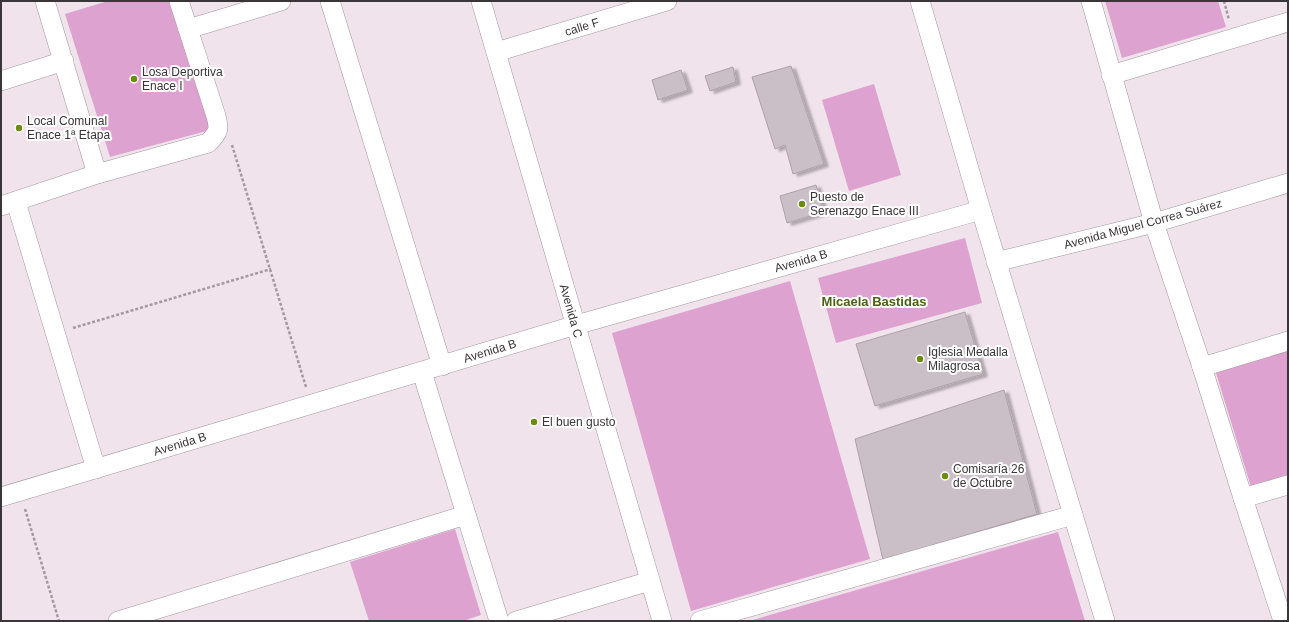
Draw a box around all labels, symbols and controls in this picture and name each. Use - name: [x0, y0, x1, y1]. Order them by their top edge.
- street label: calle F: [563, 15, 601, 39]
- place label: Losa Deportiva Enace I: [142, 65, 223, 93]
- marker: Losa Deportiva Enace I: [129, 74, 139, 84]
- place label: Local Comunal Enace 1ª Etapa: [27, 114, 110, 142]
- marker: Local Comunal Enace 1ª Etapa: [14, 123, 24, 133]
- place label: Puesto de Serenazgo Enace III: [810, 190, 919, 218]
- street label: Avenida Miguel Correa Suárez: [1062, 196, 1224, 252]
- marker: Puesto de Serenazgo Enace III: [797, 199, 807, 209]
- street label: Avenida B: [773, 247, 829, 275]
- street label: Avenida C: [557, 283, 585, 340]
- district label: Micaela Bastidas: [822, 294, 926, 309]
- street label: Avenida B: [462, 336, 518, 366]
- place label: Iglesia Medalla Milagrosa: [928, 345, 1008, 373]
- marker: Iglesia Medalla Milagrosa: [915, 354, 925, 364]
- place label: El buen gusto: [542, 415, 616, 429]
- marker: El buen gusto: [529, 417, 539, 427]
- street label: Avenida B: [152, 429, 208, 459]
- place label: Comisaría 26 de Octubre: [953, 462, 1025, 490]
- marker: Comisaría 26 de Octubre: [940, 471, 950, 481]

